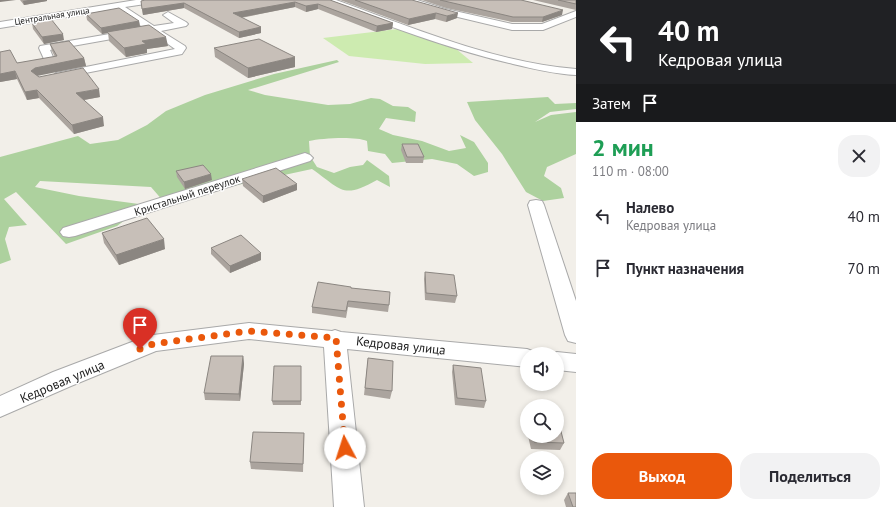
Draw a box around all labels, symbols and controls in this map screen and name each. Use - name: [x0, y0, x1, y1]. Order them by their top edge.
- street label: Центральная улица: [14, 4, 90, 27]
- text: 40 m: [658, 12, 719, 49]
- icon: left: [592, 16, 644, 68]
- text: Кедровая улица: [658, 48, 783, 71]
- icon: arrive: [639, 92, 661, 114]
- text: Затем: [592, 94, 631, 113]
- text: 2 мин: [592, 132, 654, 163]
- button: close: [838, 135, 880, 177]
- text: 110 m · 08:00: [592, 163, 669, 180]
- street label: Кристальный переулок: [132, 171, 242, 219]
- text: Налево: [626, 198, 674, 217]
- icon: left: [592, 205, 614, 227]
- text: 40 m: [847, 207, 880, 226]
- text: Кедровая улица: [626, 217, 716, 234]
- icon: arrive: [592, 257, 614, 279]
- text: Пункт назначения: [626, 259, 744, 278]
- text: 70 m: [847, 259, 880, 278]
- pin: [123, 308, 157, 349]
- icon: arrive: [129, 314, 151, 336]
- street label: Кедровая улица: [355, 332, 447, 359]
- map controls: [520, 347, 564, 495]
- button: sound: [520, 347, 564, 391]
- street label: Кедровая улица: [17, 356, 107, 407]
- button: search: [520, 399, 564, 443]
- position arrow: [324, 427, 366, 469]
- button: layers: [520, 451, 564, 495]
- button: Выход: [592, 453, 732, 499]
- button: Поделиться: [740, 453, 880, 499]

